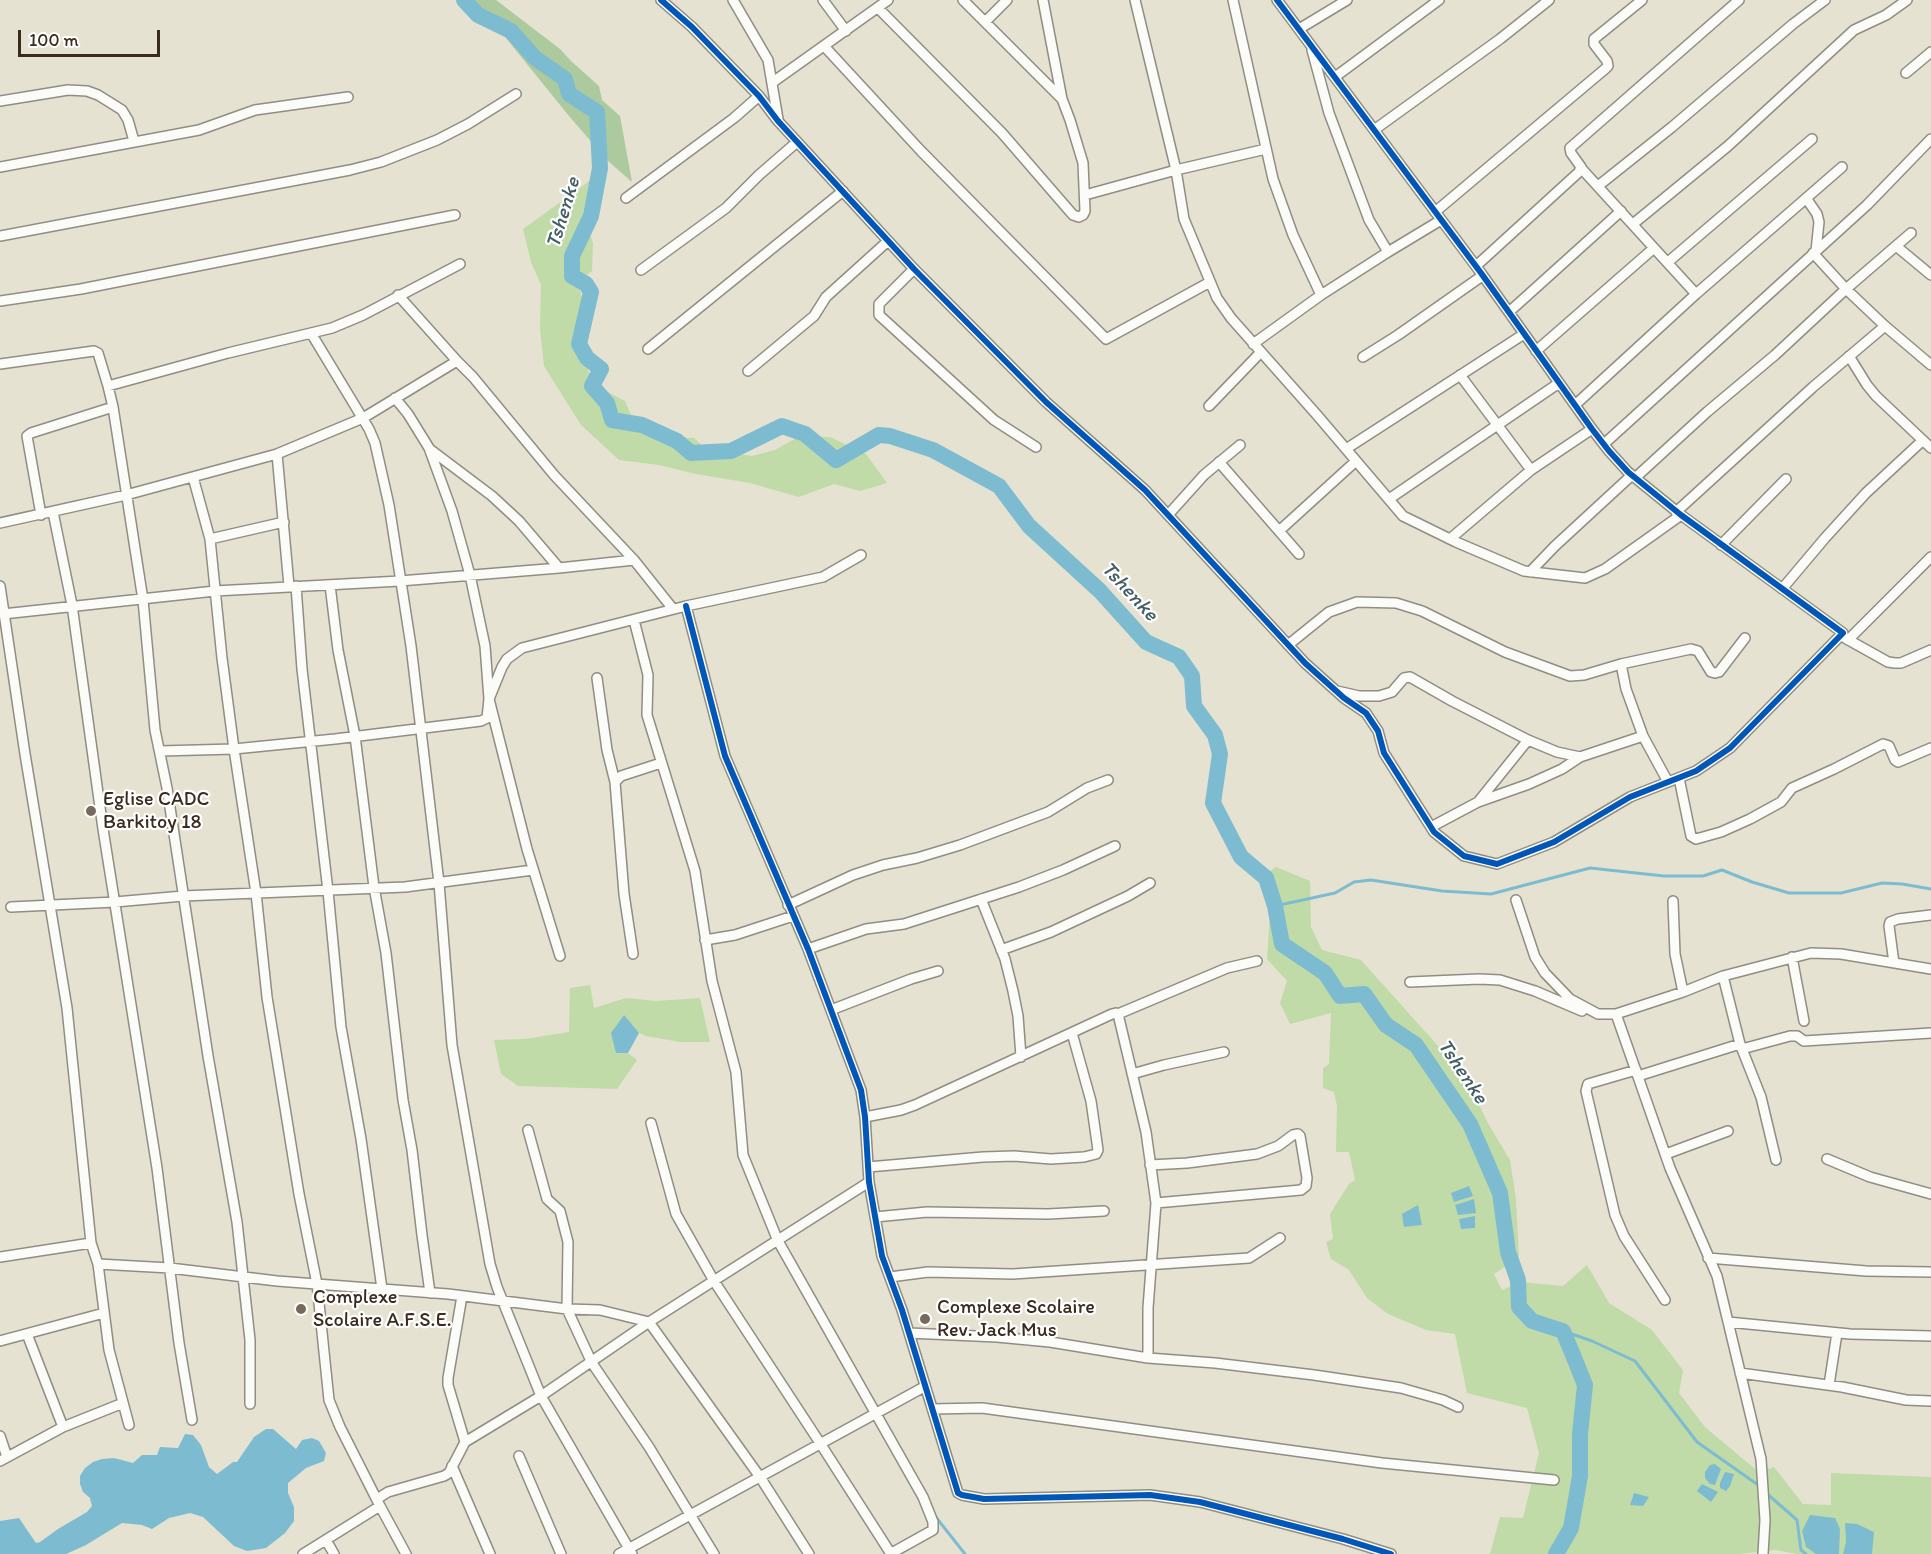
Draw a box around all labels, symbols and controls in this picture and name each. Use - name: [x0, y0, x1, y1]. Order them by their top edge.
- scale bar: [21, 18, 164, 56]
- text: 100 m: [29, 29, 79, 51]
- water label: Tshenke: [541, 175, 587, 251]
- water label: Tshenke: [1095, 557, 1163, 627]
- place label: Eglise CADC Barkitoy 18: [103, 788, 209, 835]
- marker: Eglise CADC Barkitoy 18: [84, 804, 98, 818]
- water label: Tshenke: [1431, 1035, 1493, 1109]
- place label: Complexe Scolaire A.F.S.E.: [313, 1286, 452, 1333]
- place label: Complexe Scolaire Rev. Jack Mus: [937, 1296, 1095, 1343]
- marker: Complexe Scolaire A.F.S.E.: [294, 1302, 308, 1316]
- marker: Complexe Scolaire Rev. Jack Mus: [918, 1312, 932, 1326]

